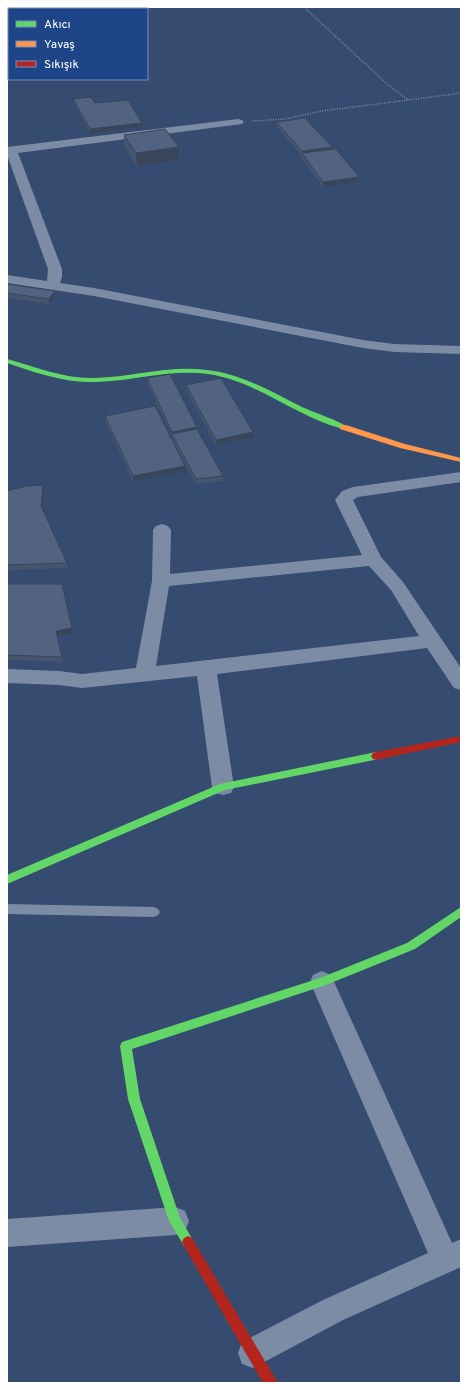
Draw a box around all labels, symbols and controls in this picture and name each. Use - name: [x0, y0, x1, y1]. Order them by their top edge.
- legend: [8, 8, 148, 80]
- text: Akıcı: [44, 17, 71, 33]
- text: Yavaş: [44, 37, 75, 53]
- text: Sıkışık: [44, 57, 79, 73]

